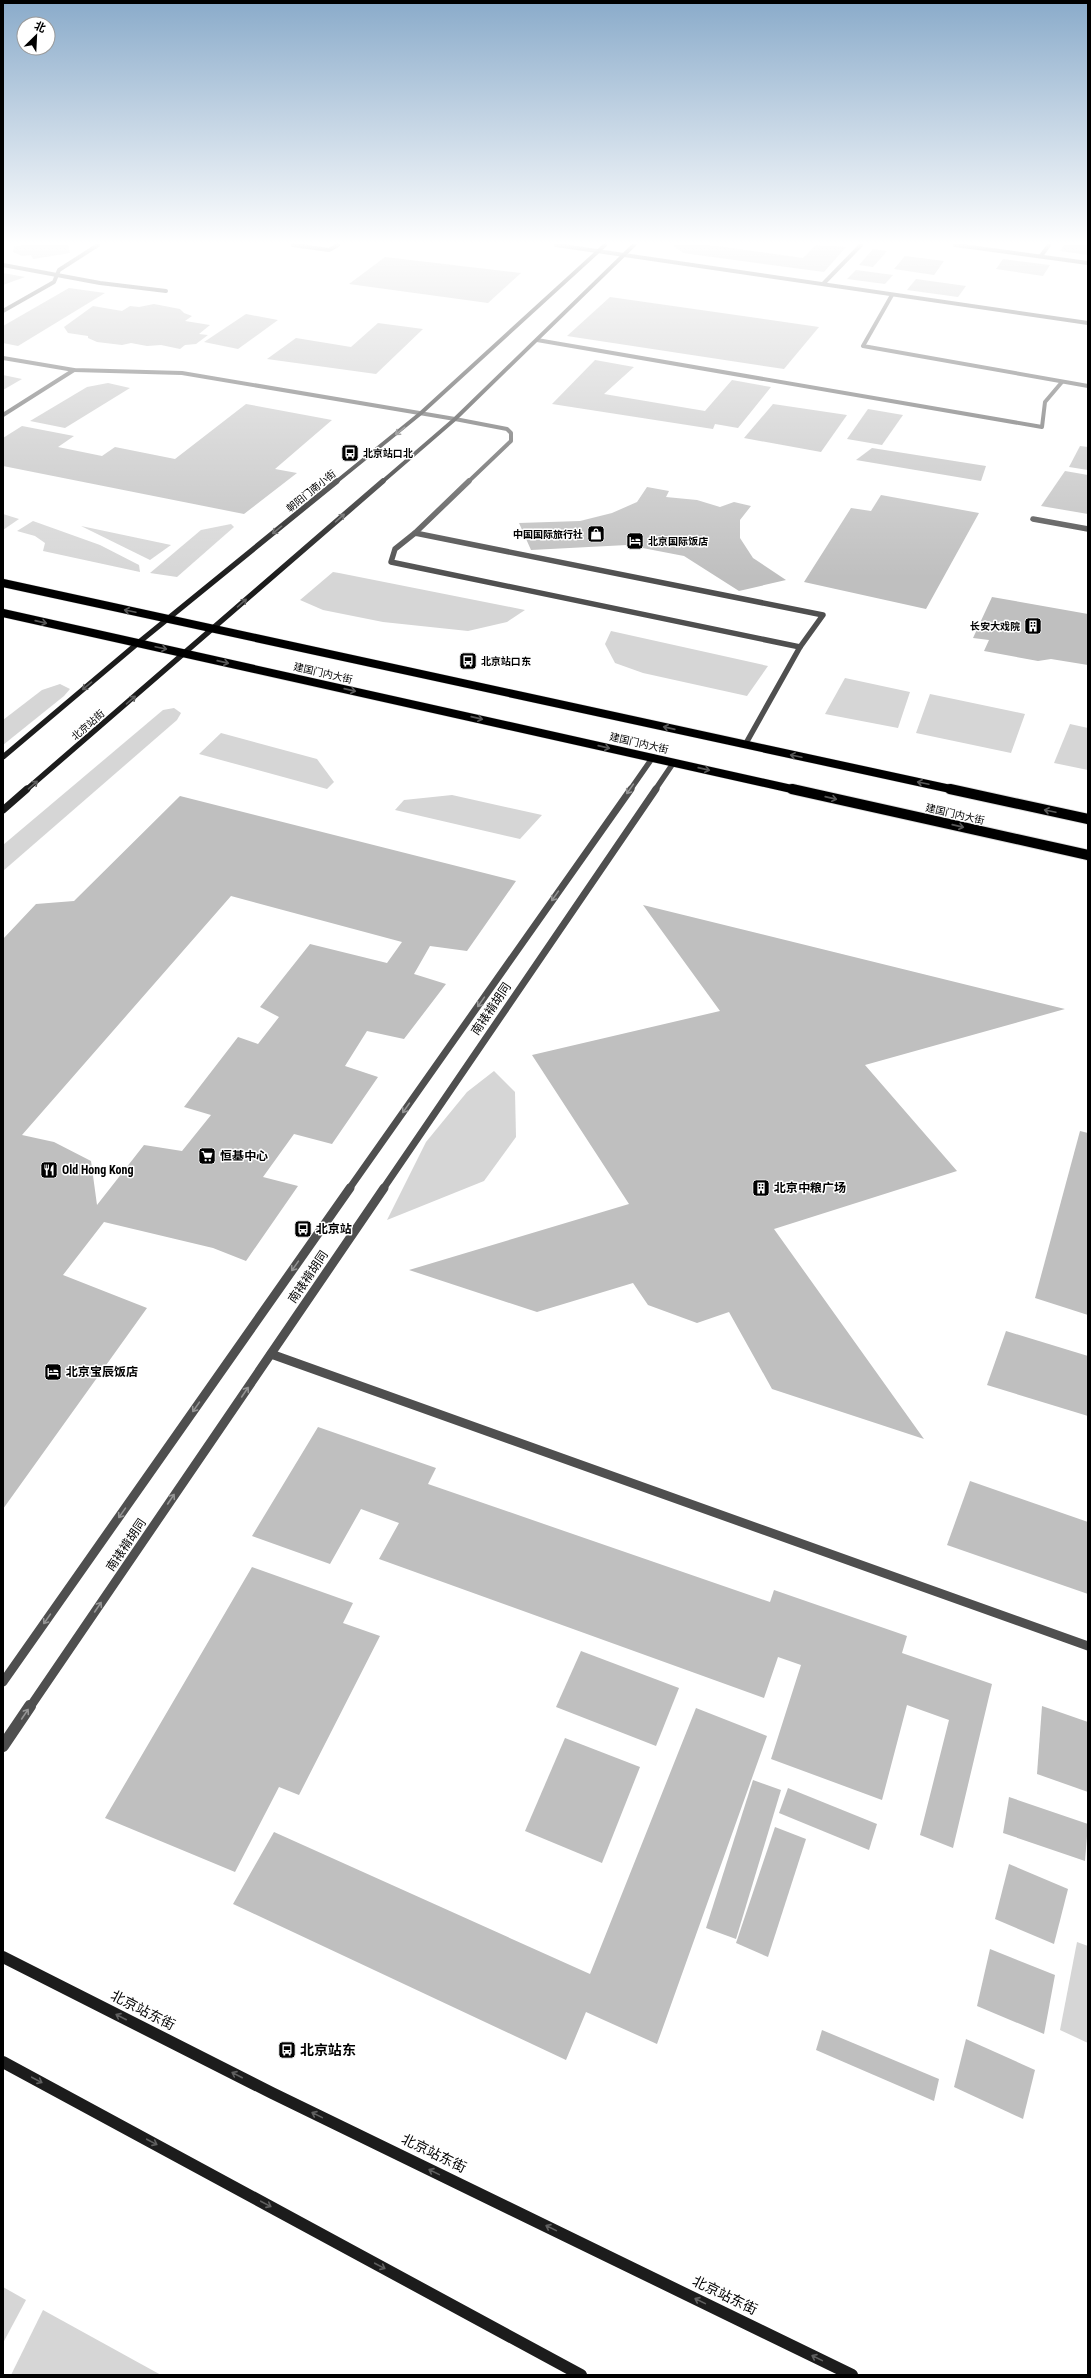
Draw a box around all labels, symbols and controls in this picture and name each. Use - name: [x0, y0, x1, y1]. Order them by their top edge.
- north arrow: [16, 16, 56, 56]
- text: 北: [32, 19, 48, 35]
- one-way arrow: [394, 426, 405, 435]
- bus stop icon: 北京站口北: [340, 443, 360, 463]
- place label: 北京站口北: [363, 448, 413, 459]
- street label: 朝阳门南小街: [284, 468, 338, 514]
- one-way arrow: [335, 514, 346, 523]
- shop icon: 中国国际旅行社: [586, 524, 606, 544]
- one-way arrow: [272, 526, 282, 535]
- place label: 中国国际旅行社: [513, 528, 583, 540]
- hotel icon: 北京国际饭店: [625, 531, 645, 551]
- place label: 北京国际饭店: [648, 536, 708, 547]
- one-way arrow: [237, 599, 247, 608]
- one-way arrow: [124, 607, 137, 615]
- building icon: 长安大戏院: [1023, 616, 1043, 636]
- one-way arrow: [34, 618, 47, 626]
- place label: 长安大戏院: [970, 620, 1020, 632]
- one-way arrow: [154, 645, 167, 653]
- bus stop icon: 北京站口东: [458, 651, 478, 671]
- place label: 北京站口东: [481, 656, 531, 667]
- one-way arrow: [216, 658, 229, 666]
- street label: 建国门内大街: [293, 661, 353, 685]
- one-way arrow: [81, 682, 92, 691]
- one-way arrow: [343, 687, 356, 695]
- one-way arrow: [126, 696, 136, 705]
- street label: 北京站街: [69, 708, 107, 742]
- one-way arrow: [470, 715, 483, 723]
- one-way arrow: [663, 723, 676, 731]
- street label: 建国门内大街: [609, 731, 669, 755]
- one-way arrow: [597, 743, 610, 751]
- one-way arrow: [790, 751, 803, 759]
- one-way arrow: [697, 766, 710, 774]
- one-way arrow: [917, 779, 930, 787]
- one-way arrow: [27, 780, 38, 789]
- one-way arrow: [626, 784, 634, 795]
- one-way arrow: [824, 794, 837, 802]
- street label: 建国门内大街: [925, 802, 985, 826]
- one-way arrow: [1044, 807, 1057, 815]
- one-way arrow: [951, 822, 964, 830]
- one-way arrow: [551, 890, 559, 901]
- street label: 南裱褙胡同: [468, 980, 514, 1038]
- one-way arrow: [477, 996, 485, 1007]
- one-way arrow: [402, 1103, 410, 1114]
- supermarket icon: 恒基中心: [197, 1146, 217, 1166]
- place label: 恒基中心: [220, 1149, 268, 1163]
- restaurant icon: Old Hong Kong: [39, 1160, 59, 1180]
- place label: Old Hong Kong: [62, 1163, 133, 1177]
- building icon: 北京中粮广场: [751, 1178, 771, 1198]
- place label: 北京中粮广场: [774, 1181, 846, 1195]
- bus stop icon: 北京站: [293, 1219, 313, 1239]
- place label: 北京站: [316, 1222, 352, 1236]
- street label: 南裱褙胡同: [285, 1248, 331, 1306]
- one-way arrow: [291, 1260, 299, 1271]
- hotel icon: 北京宝辰饭店: [43, 1362, 63, 1382]
- place label: 北京宝辰饭店: [66, 1365, 138, 1379]
- one-way arrow: [241, 1387, 249, 1398]
- one-way arrow: [192, 1401, 200, 1412]
- one-way arrow: [168, 1493, 176, 1505]
- one-way arrow: [118, 1507, 126, 1518]
- street label: 南裱褙胡同: [103, 1516, 149, 1574]
- one-way arrow: [94, 1601, 102, 1612]
- one-way arrow: [43, 1614, 51, 1625]
- one-way arrow: [21, 1709, 29, 1720]
- street label: 北京站东街: [108, 1987, 178, 2033]
- one-way arrow: [115, 2012, 127, 2020]
- bus stop icon: 北京站东: [277, 2040, 297, 2060]
- place label: 北京站东: [300, 2042, 356, 2058]
- one-way arrow: [231, 2071, 243, 2078]
- one-way arrow: [31, 2077, 43, 2085]
- one-way arrow: [312, 2111, 324, 2118]
- street label: 北京站东街: [399, 2130, 469, 2176]
- one-way arrow: [145, 2139, 157, 2147]
- one-way arrow: [429, 2167, 441, 2175]
- one-way arrow: [260, 2201, 272, 2208]
- one-way arrow: [546, 2224, 558, 2231]
- one-way arrow: [374, 2263, 386, 2270]
- street label: 北京站东街: [690, 2272, 760, 2318]
- one-way arrow: [694, 2297, 706, 2304]
- one-way arrow: [811, 2354, 823, 2361]

